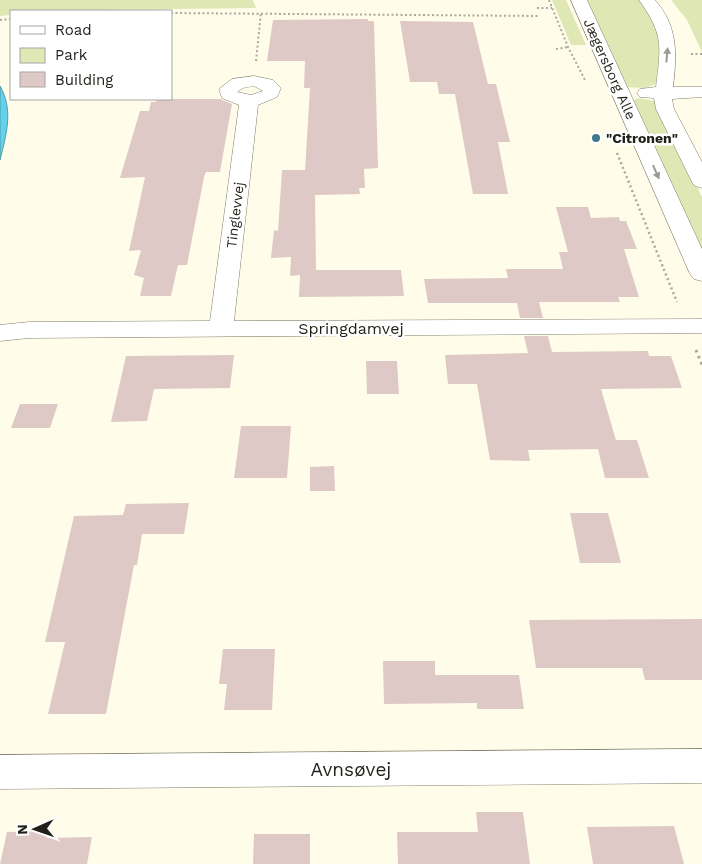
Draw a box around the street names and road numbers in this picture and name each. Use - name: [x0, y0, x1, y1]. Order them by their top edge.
- street label: Jægersborg Alle: [581, 16, 639, 122]
- street label: Tinglevvej: [223, 181, 247, 249]
- street label: Springdamvej: [298, 319, 404, 338]
- street label: Avnsøvej: [311, 758, 391, 781]

